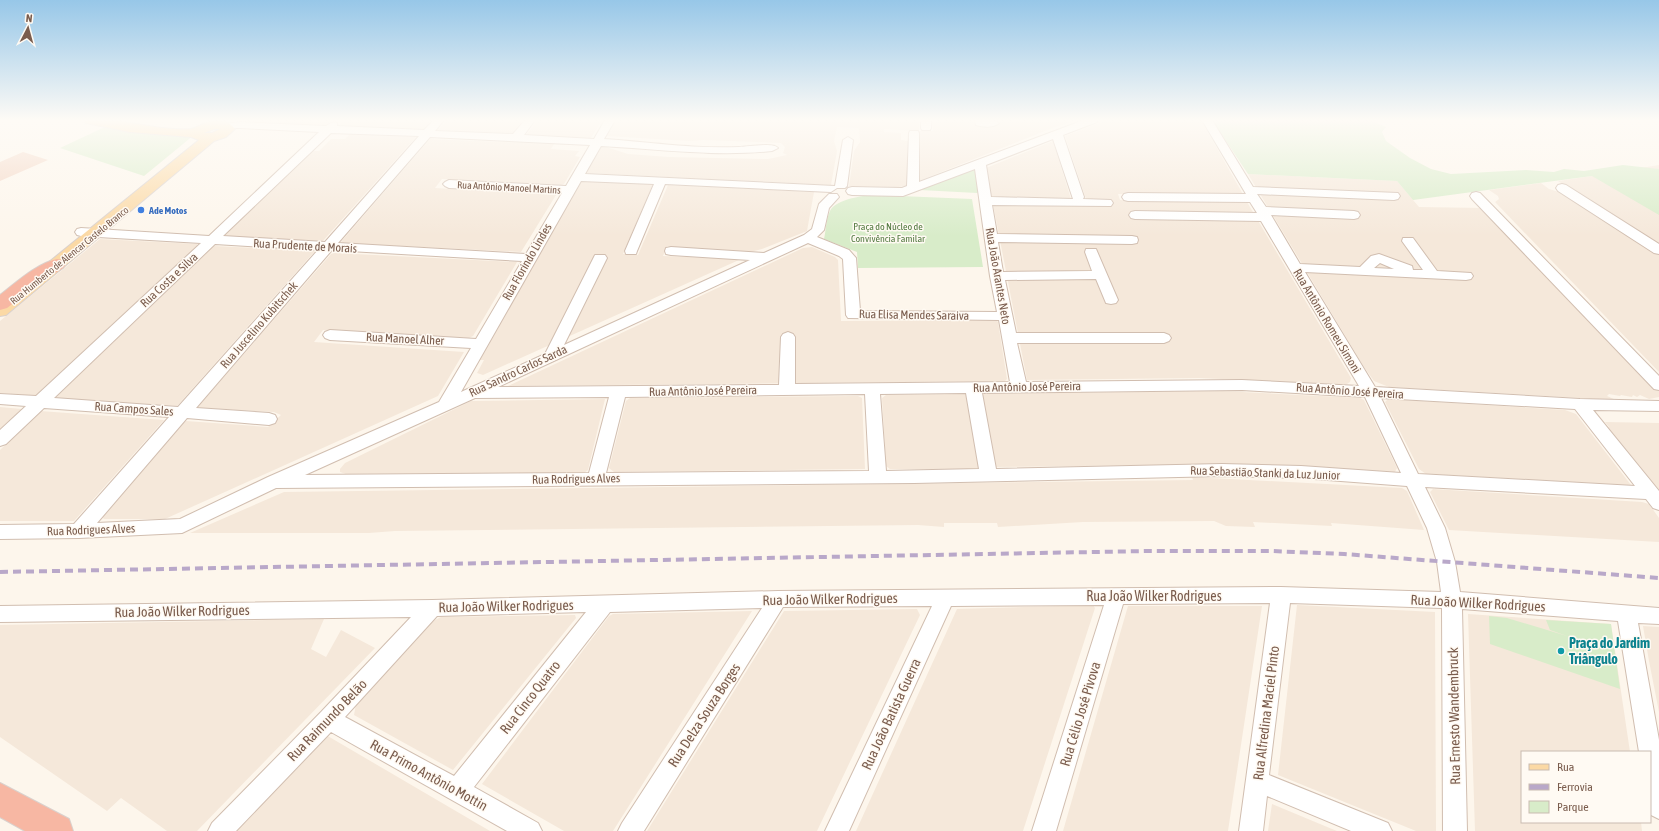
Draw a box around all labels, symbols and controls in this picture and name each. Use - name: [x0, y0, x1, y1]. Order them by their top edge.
- north arrow: [8, 8, 48, 48]
- text: N: [25, 12, 33, 24]
- street label: Rua Antônio Manoel Martins: [457, 179, 561, 196]
- street label: Rua Humberto de Alencar Castelo Branco: [8, 204, 131, 306]
- marker: Ade Motos: [136, 205, 146, 215]
- place label: Ade Motos: [148, 205, 187, 216]
- street label: Rua Florindo Lindes: [499, 221, 555, 303]
- park label: Praça do Núcleo de Convivência Familar: [851, 221, 926, 244]
- street label: Rua João Arantes Neto: [983, 226, 1013, 326]
- street label: Rua Prudente de Morais: [253, 236, 357, 256]
- street label: Rua Costa e Silva: [137, 250, 201, 310]
- street label: Rua Antônio Romeu Simoni: [1290, 266, 1364, 376]
- street label: Rua Juscelino Kubitschek: [217, 278, 301, 371]
- street label: Rua Elisa Mendes Saraiva: [859, 307, 969, 323]
- street label: Rua Manoel Alher: [366, 330, 445, 348]
- street label: Rua Sandro Carlos Sarda: [467, 342, 569, 400]
- street label: Rua Antônio José Pereira: [973, 379, 1081, 395]
- street label: Rua Antônio José Pereira: [1296, 380, 1404, 402]
- street label: Rua Antônio José Pereira: [649, 383, 757, 399]
- street label: Rua Campos Sales: [94, 399, 174, 419]
- street label: Rua Sebastião Stanki da Luz Junior: [1190, 463, 1341, 483]
- street label: Rua Rodrigues Alves: [532, 471, 620, 487]
- street label: Rua Rodrigues Alves: [47, 521, 135, 539]
- street label: Rua João Wilker Rodrigues: [1086, 588, 1222, 604]
- street label: Rua João Wilker Rodrigues: [762, 590, 898, 608]
- street label: Rua João Wilker Rodrigues: [1410, 591, 1546, 615]
- street label: Rua João Wilker Rodrigues: [438, 597, 574, 615]
- street label: Rua João Wilker Rodrigues: [114, 602, 250, 620]
- place label: Praça do Jardim Triângulo: [1569, 635, 1650, 667]
- street label: Rua Alfredina Maciel Pinto: [1250, 645, 1282, 781]
- marker: Praça do Jardim Triângulo: [1556, 646, 1566, 656]
- street label: Rua Ernesto Wandembruck: [1445, 647, 1463, 785]
- street label: Rua João Batista Guerra: [858, 656, 924, 772]
- street label: Rua Cinco Quatro: [496, 657, 564, 737]
- street label: Rua Delza Souza Borges: [665, 660, 743, 770]
- street label: Rua Célio José Pivova: [1056, 660, 1104, 768]
- street label: Rua Raimundo Belão: [284, 676, 370, 764]
- street label: Rua Primo Antônio Mottin: [368, 736, 490, 814]
- legend: [1521, 751, 1651, 823]
- text: Rua: [1557, 760, 1574, 774]
- text: Ferrovia: [1557, 780, 1593, 794]
- text: Parque: [1557, 800, 1589, 814]

